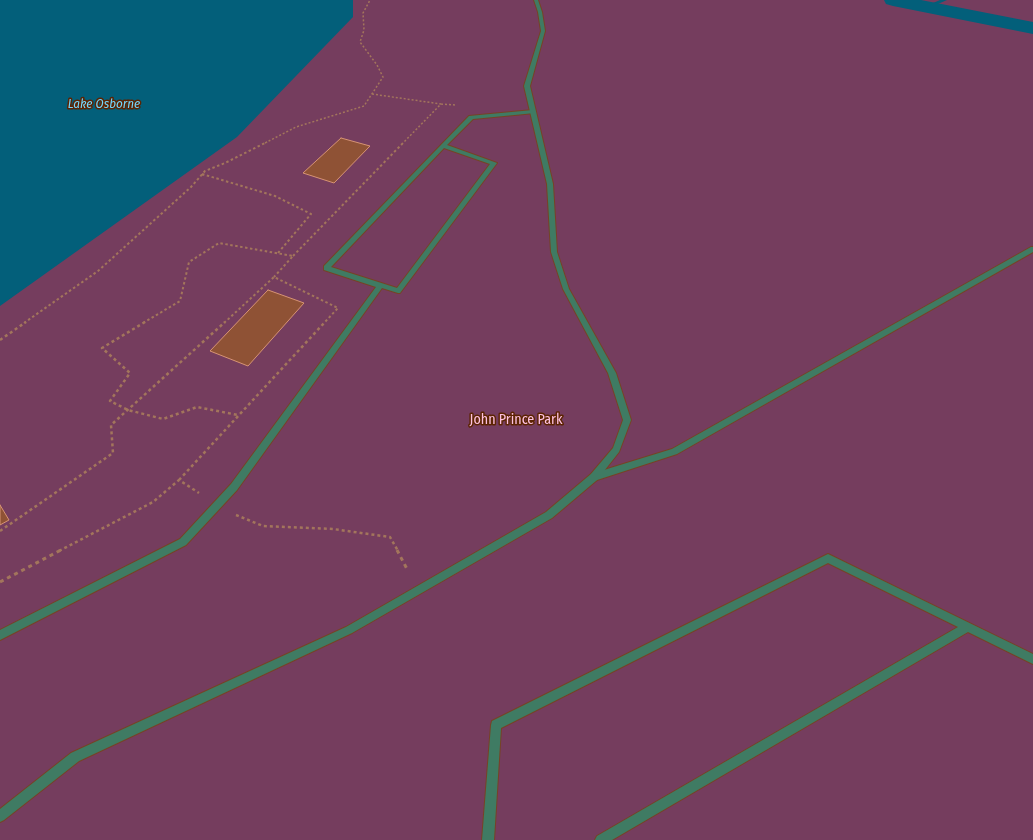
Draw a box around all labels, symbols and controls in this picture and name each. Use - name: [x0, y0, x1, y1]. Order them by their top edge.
- water label: Lake Osborne: [68, 96, 140, 112]
- park label: John Prince Park: [470, 412, 562, 428]

